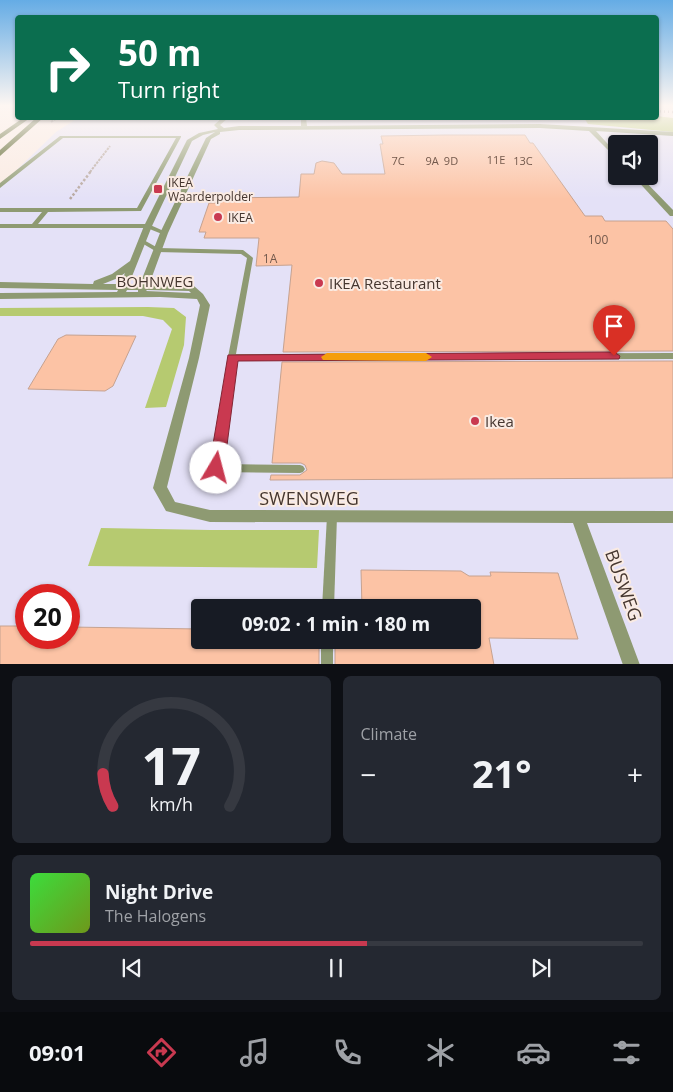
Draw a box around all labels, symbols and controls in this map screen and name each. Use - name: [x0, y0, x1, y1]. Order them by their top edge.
- text: 50 m: [118, 29, 201, 76]
- icon: right: [35, 35, 100, 100]
- text: Turn right: [118, 74, 220, 104]
- map controls: [608, 135, 658, 185]
- button: sound: [608, 135, 658, 185]
- house number: 11E: [487, 152, 505, 167]
- house number: 7C: [391, 153, 405, 168]
- house number: 9A: [425, 153, 439, 168]
- house number: 9D: [444, 153, 458, 168]
- house number: 13C: [513, 153, 533, 168]
- place label: IKEA Waarderpolder: [168, 174, 253, 205]
- marker: IKEA Waarderpolder: [152, 183, 164, 195]
- place label: IKEA: [228, 209, 253, 226]
- marker: IKEA: [212, 211, 224, 223]
- house number: 100: [588, 231, 608, 248]
- house number: 1A: [263, 250, 278, 267]
- street label: BOHNWEG: [117, 271, 193, 291]
- place label: IKEA Restaurant: [329, 273, 441, 293]
- marker: IKEA Restaurant: [313, 277, 325, 289]
- pin: [593, 305, 635, 356]
- icon: arrive: [600, 312, 628, 340]
- place label: Ikea: [485, 411, 514, 431]
- marker: Ikea: [469, 415, 481, 427]
- position arrow: [189, 441, 241, 493]
- street label: SWENSWEG: [259, 486, 359, 510]
- street label: BUSWEG: [600, 546, 648, 624]
- speed limit sign: 20: [15, 584, 80, 649]
- text: 09:02 · 1 min · 180 m: [242, 611, 430, 637]
- text: Climate: [361, 723, 417, 745]
- text: 17: [142, 729, 201, 800]
- text: 21°: [472, 747, 532, 799]
- text: −: [361, 755, 377, 793]
- text: +: [627, 755, 643, 793]
- text: km/h: [150, 792, 193, 816]
- text: Night Drive: [105, 879, 213, 905]
- text: The Halogens: [105, 905, 206, 927]
- icon: previous: [118, 954, 146, 982]
- icon: pause: [322, 954, 350, 982]
- icon: next: [527, 954, 555, 982]
- icon: directions: [144, 1035, 179, 1070]
- icon: music: [237, 1035, 272, 1070]
- icon: phone: [330, 1035, 365, 1070]
- icon: climate: [423, 1035, 458, 1070]
- icon: car: [516, 1035, 551, 1070]
- icon: filters: [609, 1035, 644, 1070]
- text: 09:01: [29, 1037, 86, 1067]

